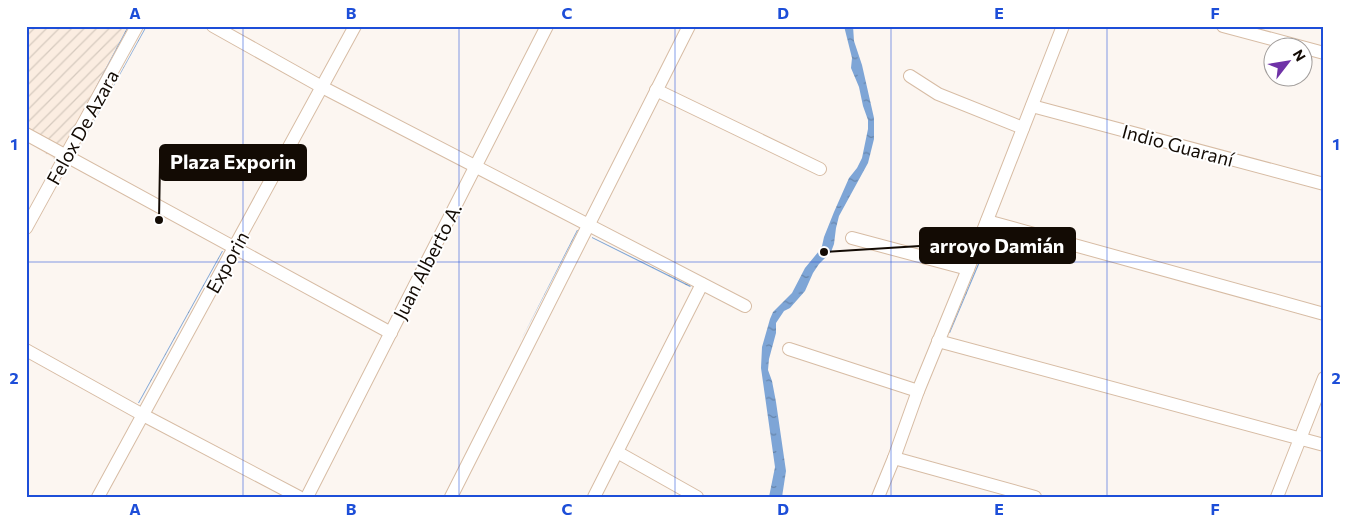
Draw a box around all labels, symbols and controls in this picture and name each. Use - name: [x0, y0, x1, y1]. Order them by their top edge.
- text: A: [129, 3, 141, 22]
- text: B: [346, 3, 357, 22]
- text: C: [562, 3, 573, 22]
- text: D: [777, 3, 789, 22]
- text: E: [994, 3, 1004, 22]
- text: F: [1210, 3, 1220, 22]
- north arrow: [1262, 38, 1312, 88]
- text: N: [1290, 46, 1310, 64]
- street label: Felox De Azara: [41, 66, 123, 188]
- street label: Indio Guaraní: [1120, 119, 1237, 171]
- text: 1: [10, 134, 18, 153]
- text: 1: [1332, 134, 1340, 153]
- callout: Plaza Exporin: [160, 145, 306, 180]
- text: Plaza Exporin: [170, 149, 296, 173]
- street label: Juan Alberto A.: [388, 199, 466, 323]
- street label: Exporin: [201, 227, 253, 297]
- callout: arroyo Damián: [920, 228, 1075, 263]
- text: arroyo Damián: [930, 233, 1064, 257]
- text: 2: [9, 368, 19, 387]
- text: 2: [1331, 368, 1341, 387]
- text: A: [129, 499, 141, 518]
- text: B: [346, 499, 357, 518]
- text: C: [562, 499, 573, 518]
- text: D: [777, 499, 789, 518]
- text: E: [994, 499, 1004, 518]
- text: F: [1210, 499, 1220, 518]

